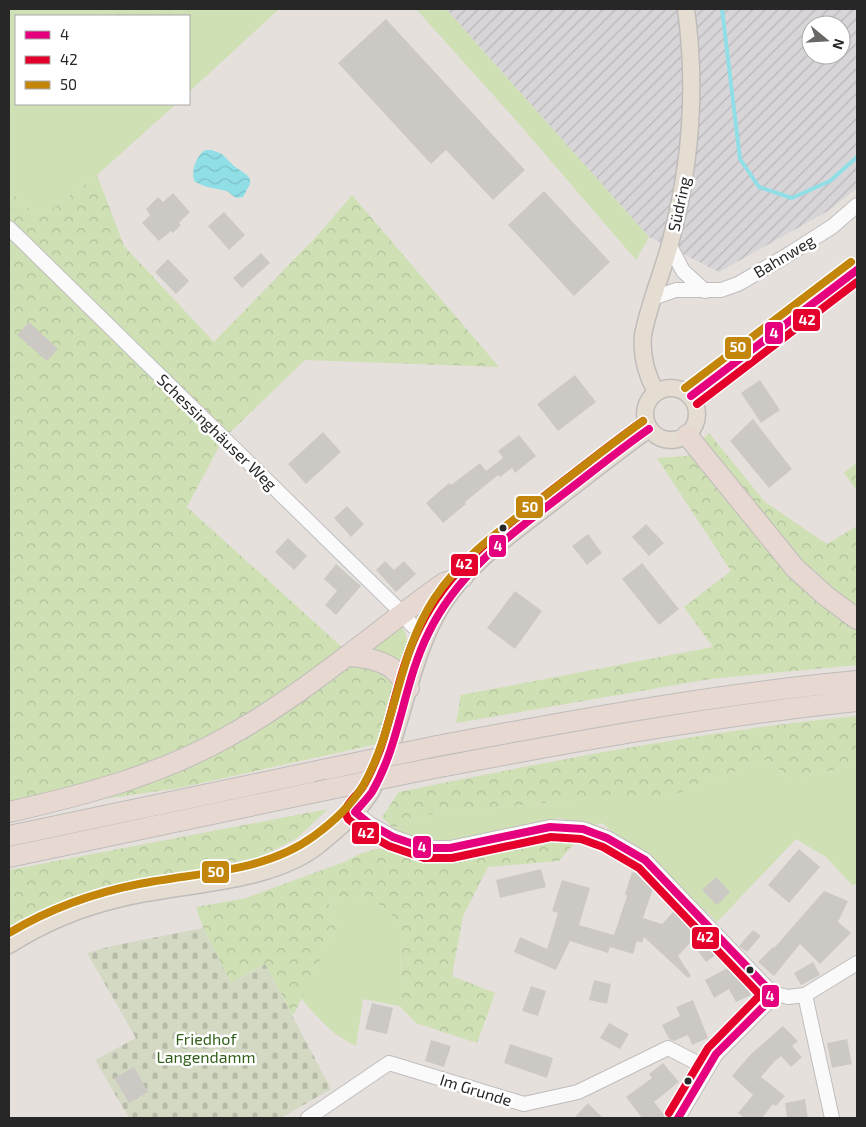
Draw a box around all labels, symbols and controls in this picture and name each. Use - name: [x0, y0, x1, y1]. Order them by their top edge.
- legend: [15, 15, 190, 105]
- north arrow: [801, 15, 851, 65]
- text: 4: [60, 25, 69, 43]
- text: N: [829, 37, 848, 52]
- text: 42: [60, 50, 78, 68]
- text: 50: [60, 75, 77, 93]
- street label: Südring: [663, 175, 694, 233]
- street label: Bahnweg: [750, 230, 818, 281]
- line badge: 42: [792, 308, 821, 332]
- text: 42: [798, 311, 816, 328]
- line badge: 4: [764, 321, 784, 345]
- text: 4: [770, 324, 779, 341]
- line badge: 50: [724, 336, 752, 360]
- text: 50: [730, 338, 746, 355]
- street label: Schessinghäuser Weg: [154, 370, 281, 494]
- line badge: 50: [515, 495, 544, 519]
- text: 50: [522, 498, 538, 515]
- unlabelled marker: [498, 523, 508, 533]
- line badge: 4: [488, 534, 507, 558]
- text: 4: [494, 537, 503, 554]
- line badge: 42: [450, 553, 479, 577]
- text: 42: [455, 555, 473, 572]
- line badge: 42: [351, 821, 380, 845]
- text: 42: [357, 824, 375, 841]
- line badge: 4: [412, 835, 432, 859]
- text: 4: [418, 838, 427, 855]
- line badge: 50: [201, 860, 230, 884]
- text: 50: [208, 863, 224, 880]
- line badge: 42: [691, 926, 720, 950]
- text: 42: [696, 928, 714, 945]
- unlabelled marker: [745, 965, 755, 975]
- line badge: 4: [761, 984, 780, 1008]
- text: 4: [766, 987, 775, 1004]
- park label: Friedhof Langendamm: [156, 1029, 256, 1066]
- street label: Im Grunde: [438, 1070, 515, 1109]
- unlabelled marker: [683, 1076, 693, 1086]

